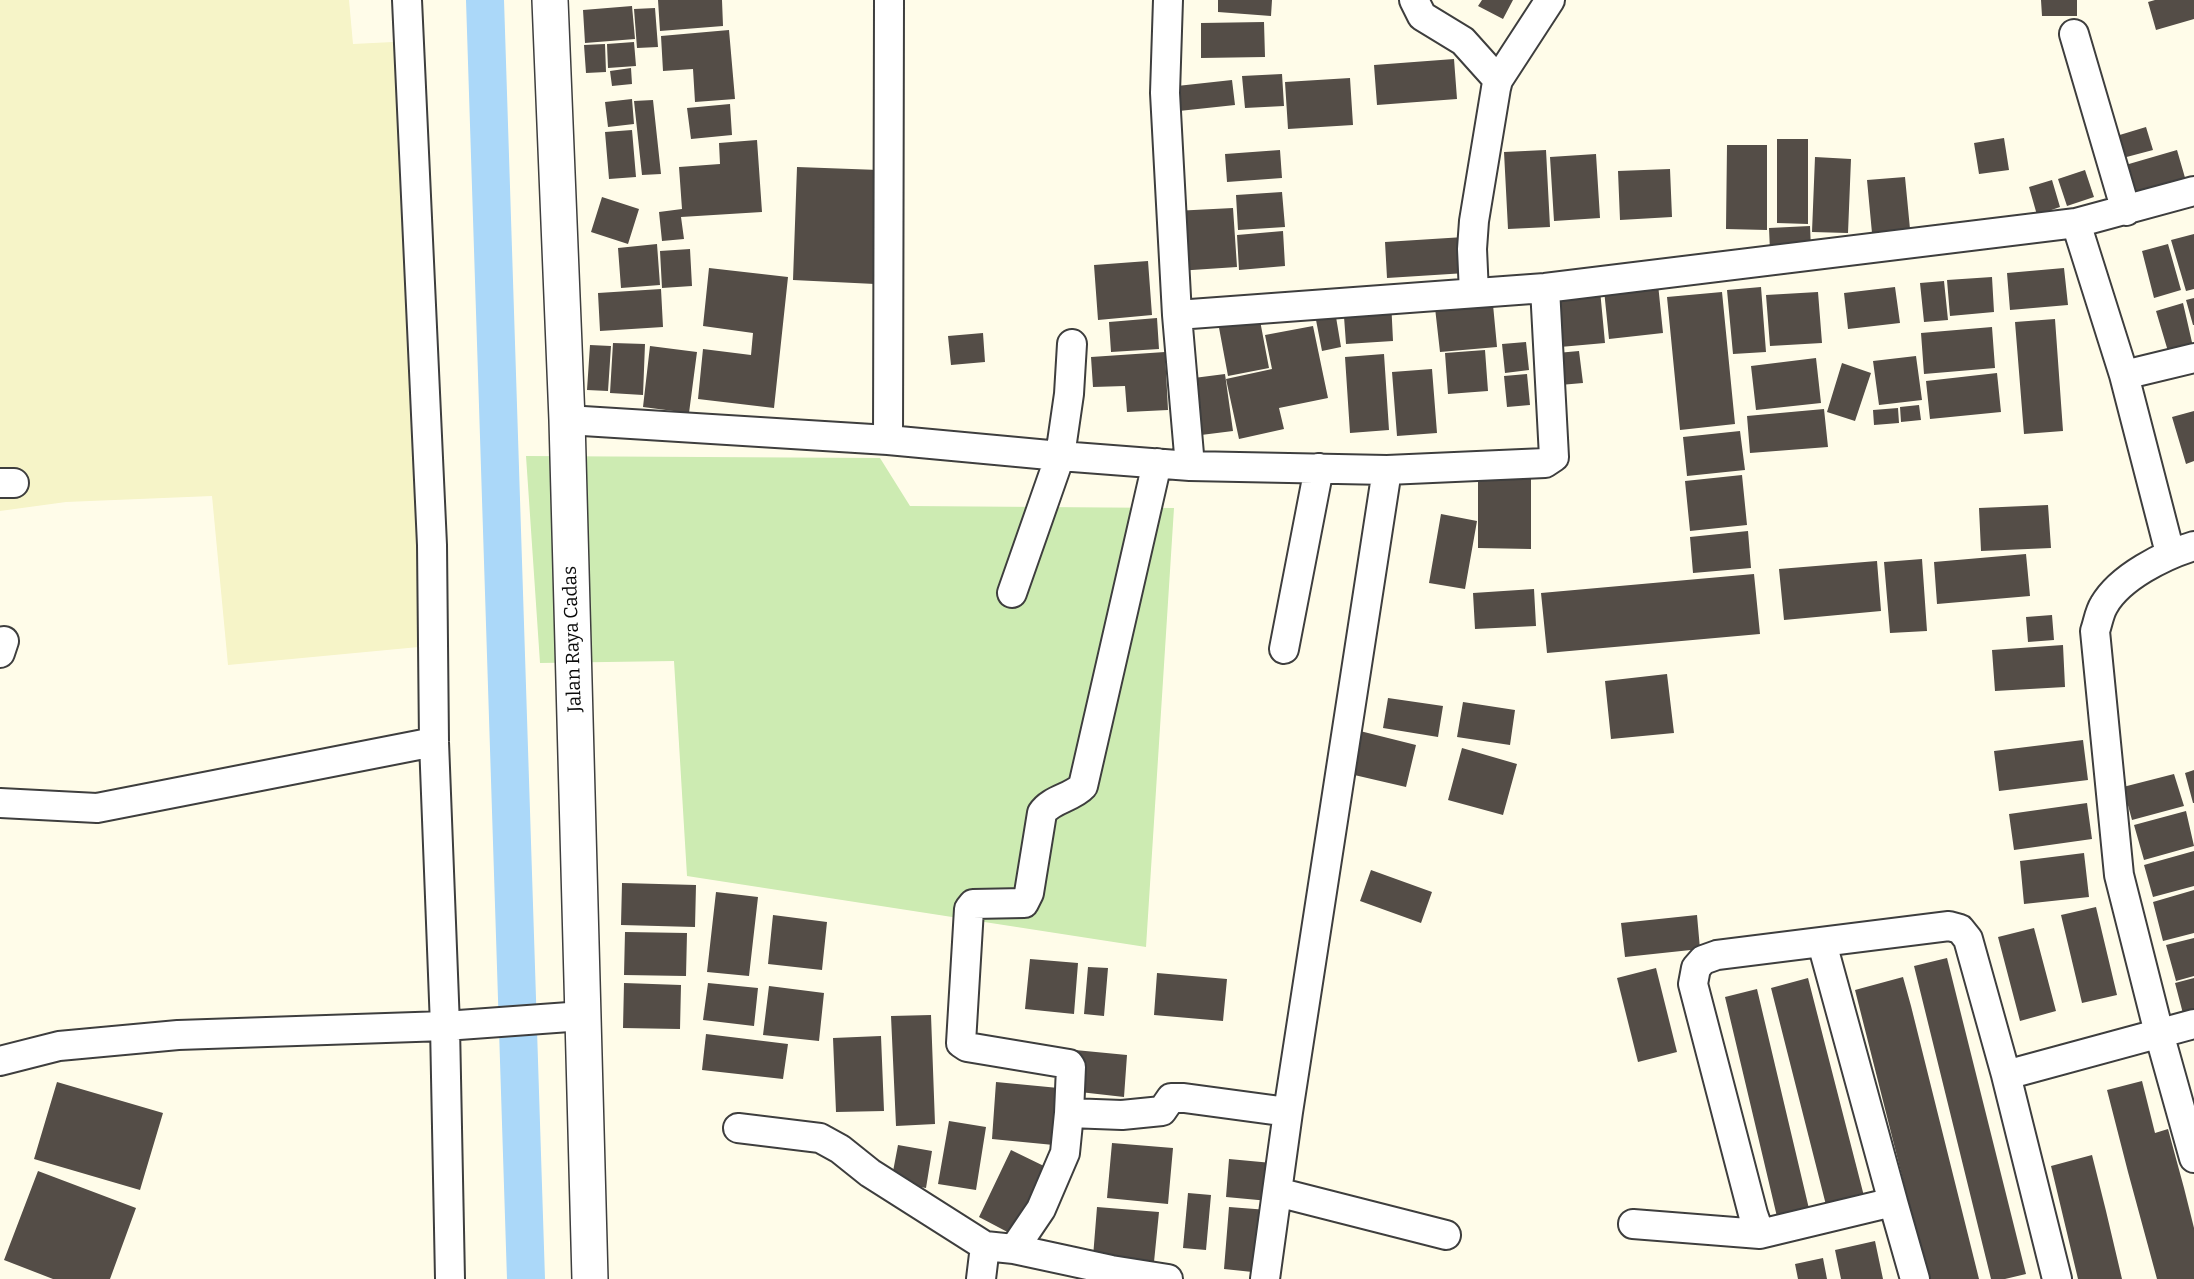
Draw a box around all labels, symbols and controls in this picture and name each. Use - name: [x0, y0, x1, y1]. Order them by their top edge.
- street label: Jalan Raya Cadas: [559, 565, 587, 713]

